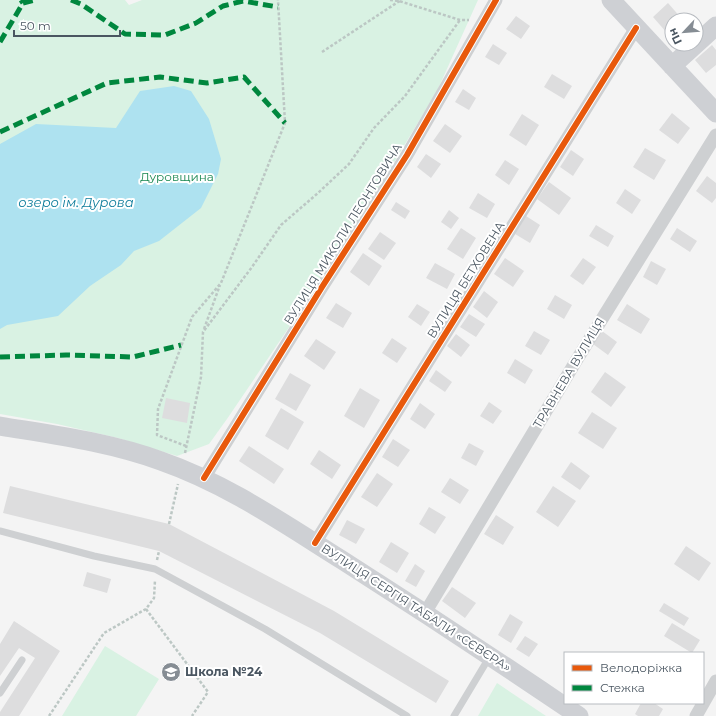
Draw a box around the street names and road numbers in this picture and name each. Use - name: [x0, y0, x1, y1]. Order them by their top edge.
- street label: ВУЛИЦЯ МИКОЛИ ЛЕОНТОВИЧА: [280, 140, 405, 327]
- street label: ВУЛИЦЯ БЕТХОВЕНА: [424, 219, 508, 341]
- street label: ТРАВНЕВА ВУЛИЦЯ: [530, 315, 608, 431]
- street label: ВУЛИЦЯ СЕРГІЯ ТАБАЛИ «СЄВЄРА»: [319, 540, 514, 675]

